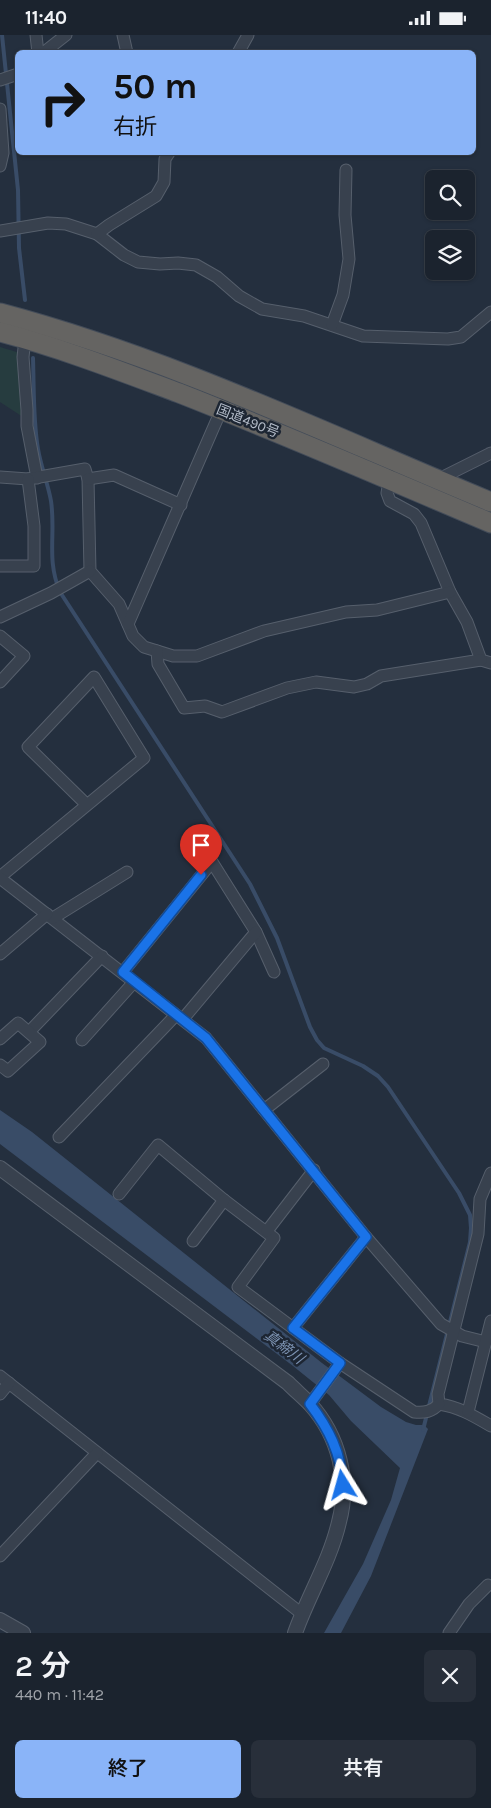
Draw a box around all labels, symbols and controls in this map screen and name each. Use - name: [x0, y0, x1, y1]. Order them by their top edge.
- text: 11:40: [25, 7, 67, 29]
- text: 50 m: [113, 66, 198, 107]
- icon: right: [30, 70, 95, 135]
- text: 右折: [113, 114, 157, 140]
- map controls: [425, 170, 475, 280]
- button: search: [425, 170, 475, 220]
- button: layers: [425, 230, 475, 280]
- street label: 国道490号: [214, 401, 282, 441]
- pin: [180, 824, 222, 875]
- icon: arrive: [187, 831, 215, 859]
- water label: 真締川: [261, 1326, 309, 1369]
- position arrow: [316, 1458, 368, 1510]
- text: 2 分: [15, 1648, 70, 1684]
- button: close: [424, 1650, 476, 1702]
- text: 440 m · 11:42: [15, 1685, 104, 1704]
- button: 終了: [15, 1740, 241, 1798]
- button: 共有: [251, 1740, 476, 1798]

